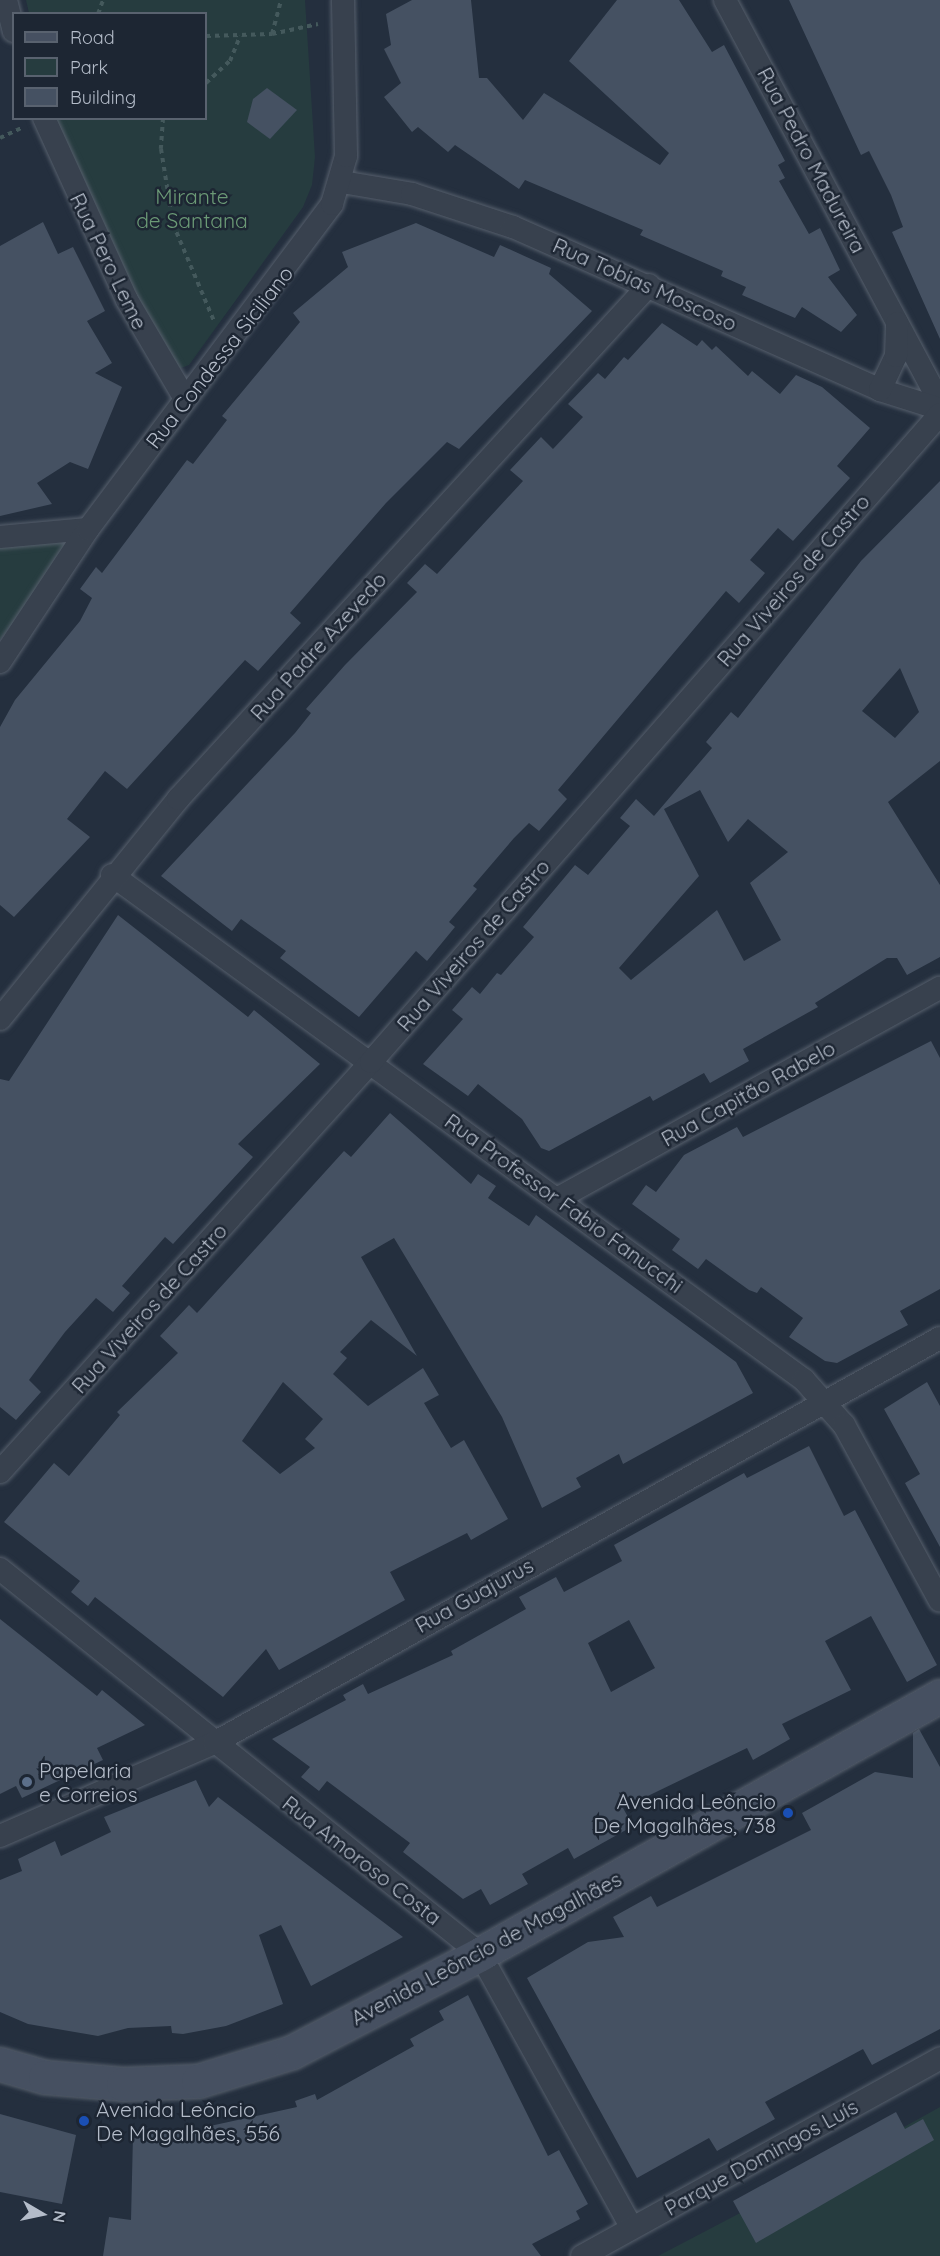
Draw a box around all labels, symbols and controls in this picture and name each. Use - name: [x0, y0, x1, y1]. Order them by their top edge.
- legend: [12, 12, 207, 120]
- text: Road: [70, 26, 115, 49]
- text: Park: [70, 56, 108, 79]
- street label: Rua Pedro Madureira: [752, 63, 872, 257]
- text: Building: [70, 86, 136, 109]
- park label: Mirante de Santana: [136, 183, 248, 233]
- street label: Rua Pero Leme: [65, 189, 153, 333]
- street label: Rua Tobias Moscoso: [549, 232, 741, 336]
- street label: Rua Condessa Siciliano: [140, 261, 298, 453]
- street label: Rua Viveiros de Castro: [711, 489, 875, 671]
- street label: Rua Padre Azevedo: [245, 567, 391, 725]
- street label: Rua Viveiros de Castro: [391, 854, 555, 1036]
- street label: Rua Capitão Rabelo: [657, 1035, 839, 1151]
- street label: Rua Professor Fabio Fanucchi: [440, 1108, 688, 1298]
- street label: Rua Viveiros de Castro: [66, 1218, 232, 1398]
- street label: Rua Guajurus: [411, 1552, 537, 1638]
- place label: Papelaria e Correios: [39, 1757, 138, 1807]
- marker: Papelaria e Correios: [20, 1775, 34, 1789]
- place label: Avenida Leôncio De Magalhães, 738: [593, 1788, 776, 1838]
- street label: Rua Amoroso Costa: [278, 1790, 446, 1930]
- marker: Avenida Leôncio De Magalhães, 738: [781, 1806, 795, 1820]
- street label: Avenida Leôncio de Magalhães: [346, 1866, 626, 2030]
- street label: Parque Domingos Luís: [660, 2093, 862, 2221]
- place label: Avenida Leôncio De Magalhães, 556: [96, 2096, 280, 2146]
- marker: Avenida Leôncio De Magalhães, 556: [77, 2114, 91, 2128]
- north arrow: [12, 2184, 72, 2244]
- text: N: [49, 2209, 71, 2224]

